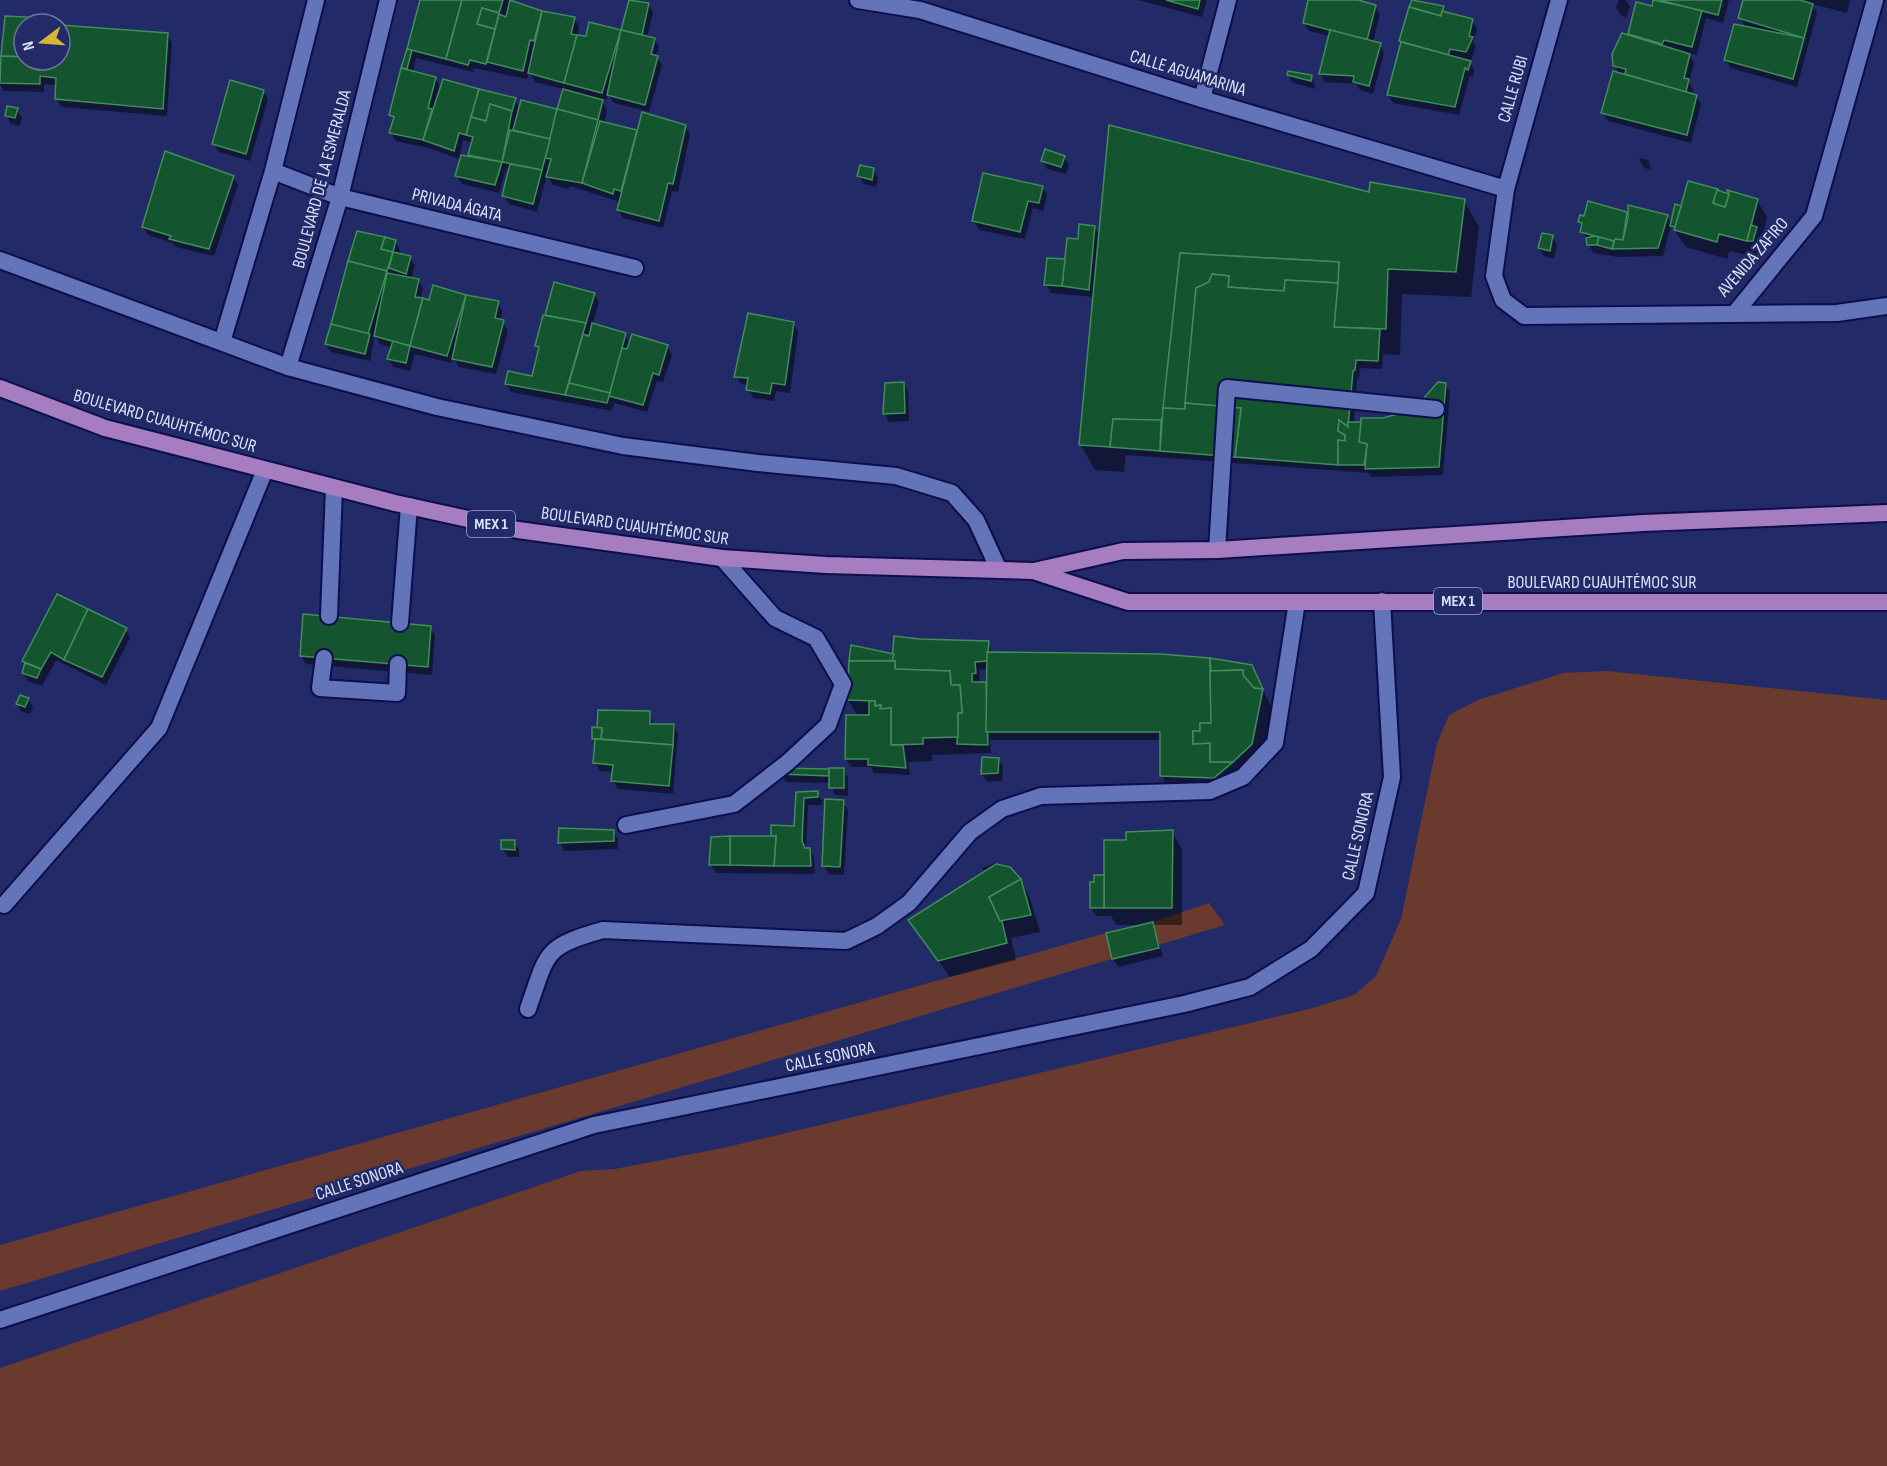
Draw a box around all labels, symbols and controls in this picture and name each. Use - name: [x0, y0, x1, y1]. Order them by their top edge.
- north arrow: [12, 12, 72, 72]
- text: N: [19, 39, 39, 52]
- street label: CALLE AGUAMARINA: [1127, 45, 1249, 101]
- street label: CALLE RUBI: [1493, 53, 1533, 125]
- street label: BOULEVARD DE LA ESMERALDA: [288, 87, 356, 271]
- street label: PRIVADA ÁGATA: [410, 184, 504, 226]
- street label: AVENIDA ZAFIRO: [1712, 213, 1793, 302]
- street label: BOULEVARD CUAUHTÉMOC SUR: [71, 385, 259, 457]
- street label: BOULEVARD CUAUHTÉMOC SUR: [540, 502, 730, 550]
- road number: MEX 1: [467, 511, 515, 537]
- street label: BOULEVARD CUAUHTÉMOC SUR: [1507, 572, 1697, 593]
- road number: MEX 1: [1434, 588, 1482, 614]
- street label: CALLE SONORA: [1338, 789, 1378, 882]
- street label: CALLE SONORA: [784, 1037, 877, 1077]
- street label: CALLE SONORA: [313, 1157, 406, 1205]

